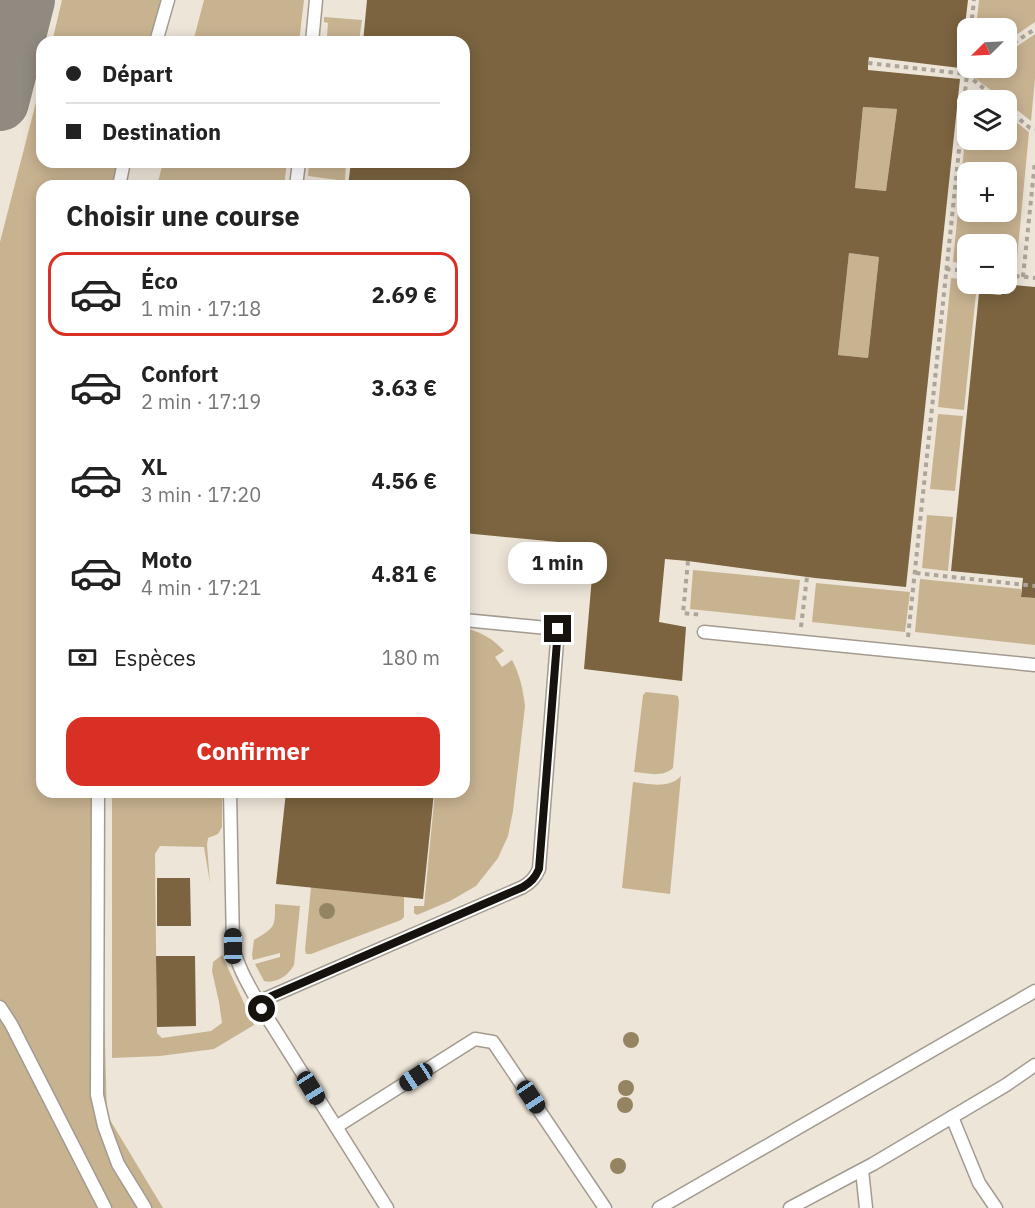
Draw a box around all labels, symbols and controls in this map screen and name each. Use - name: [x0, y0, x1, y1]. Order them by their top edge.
- north arrow: [957, 18, 1017, 78]
- map controls: [957, 18, 1017, 294]
- text: Départ: [102, 59, 173, 88]
- button: layers: [957, 90, 1017, 150]
- text: Destination: [102, 117, 221, 146]
- button: +: [957, 162, 1017, 222]
- text: Choisir une course: [66, 198, 300, 233]
- button: −: [957, 234, 1017, 294]
- text: Éco: [141, 266, 178, 295]
- icon: car: [69, 267, 123, 321]
- text: 2.69 €: [372, 280, 437, 309]
- text: 1 min · 17:18: [141, 295, 261, 322]
- text: Confort: [141, 359, 219, 388]
- icon: car: [69, 360, 123, 414]
- text: 3.63 €: [372, 373, 437, 402]
- text: 2 min · 17:19: [141, 388, 261, 415]
- text: XL: [141, 452, 167, 481]
- icon: car: [69, 453, 123, 507]
- text: 4.56 €: [372, 466, 437, 495]
- text: 3 min · 17:20: [141, 481, 261, 508]
- callout: 1 min: [508, 542, 608, 584]
- text: Moto: [141, 545, 192, 574]
- icon: car: [69, 546, 123, 600]
- text: 1 min: [531, 549, 584, 576]
- text: 4.81 €: [372, 559, 437, 588]
- text: 4 min · 17:21: [141, 574, 261, 601]
- route end: [544, 615, 571, 642]
- icon: cash: [66, 641, 99, 674]
- text: Espèces: [114, 643, 196, 672]
- text: 180 m: [382, 644, 440, 671]
- button: Confirmer: [66, 717, 440, 786]
- car: [224, 928, 242, 964]
- route start: [248, 995, 275, 1022]
- car: [396, 1060, 436, 1094]
- car: [294, 1068, 328, 1108]
- car: [513, 1077, 549, 1117]

